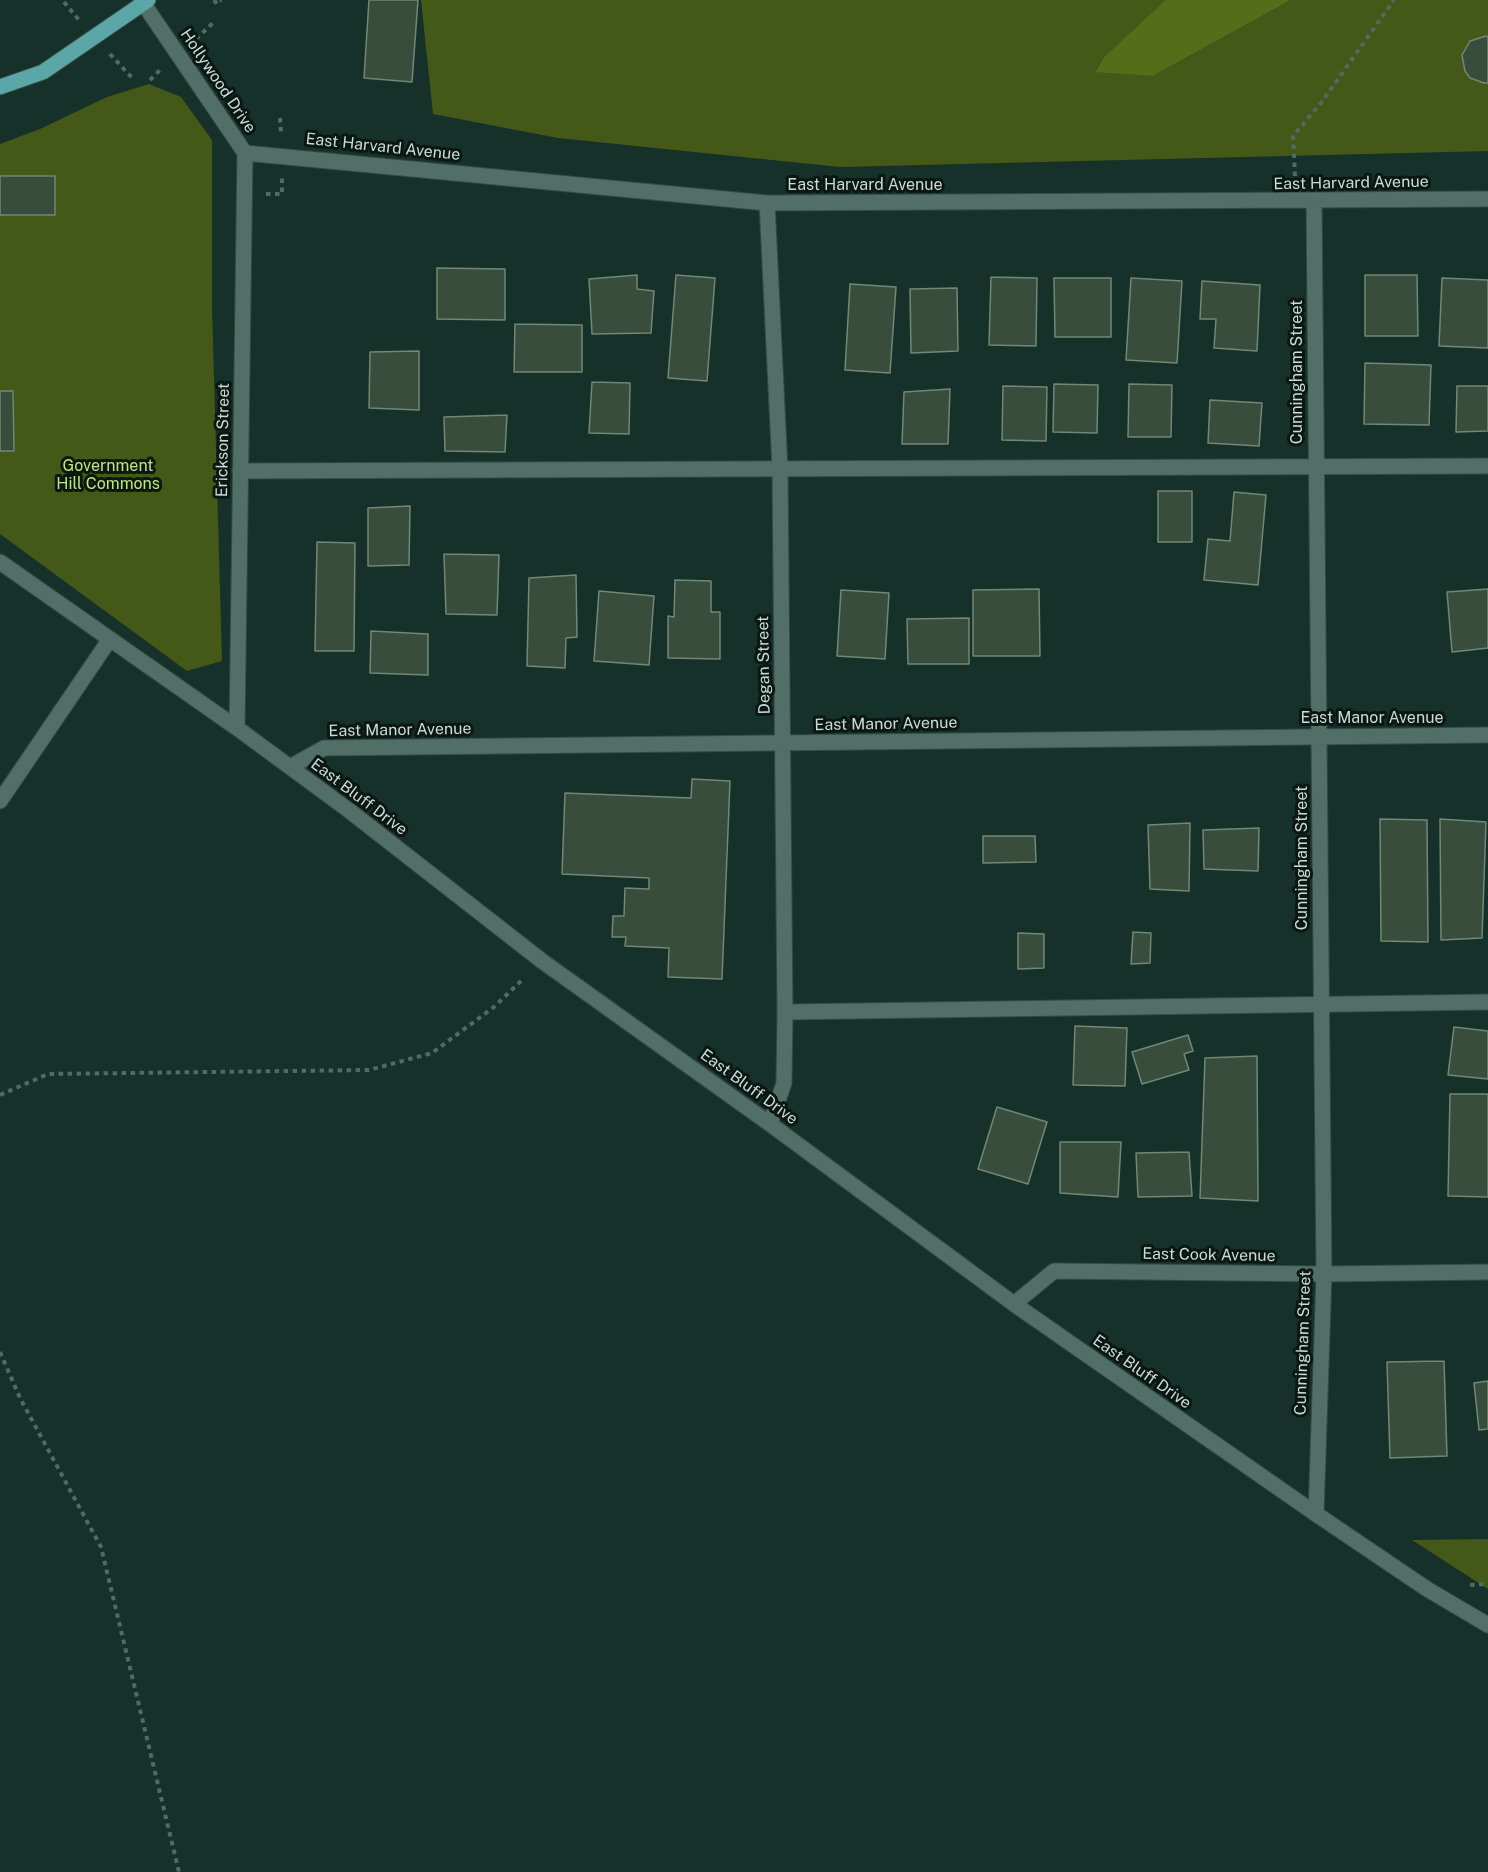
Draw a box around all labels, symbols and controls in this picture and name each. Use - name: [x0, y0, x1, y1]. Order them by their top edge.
- street label: Hollywood Drive: [176, 25, 260, 137]
- street label: East Harvard Avenue: [305, 129, 461, 165]
- street label: East Harvard Avenue: [1273, 172, 1429, 194]
- street label: East Harvard Avenue: [787, 175, 943, 195]
- street label: Cunningham Street: [1287, 300, 1307, 444]
- street label: Erickson Street: [212, 383, 234, 497]
- park label: Government Hill Commons: [56, 456, 160, 494]
- street label: Degan Street: [754, 616, 774, 714]
- street label: East Manor Avenue: [1301, 708, 1443, 728]
- street label: East Manor Avenue: [814, 713, 958, 735]
- street label: East Manor Avenue: [328, 719, 472, 741]
- street label: East Bluff Drive: [307, 755, 411, 839]
- street label: Cunningham Street: [1292, 786, 1312, 930]
- street label: East Bluff Drive: [697, 1045, 801, 1129]
- street label: East Cook Avenue: [1142, 1244, 1276, 1266]
- street label: Cunningham Street: [1291, 1270, 1315, 1416]
- street label: East Bluff Drive: [1089, 1331, 1195, 1413]

